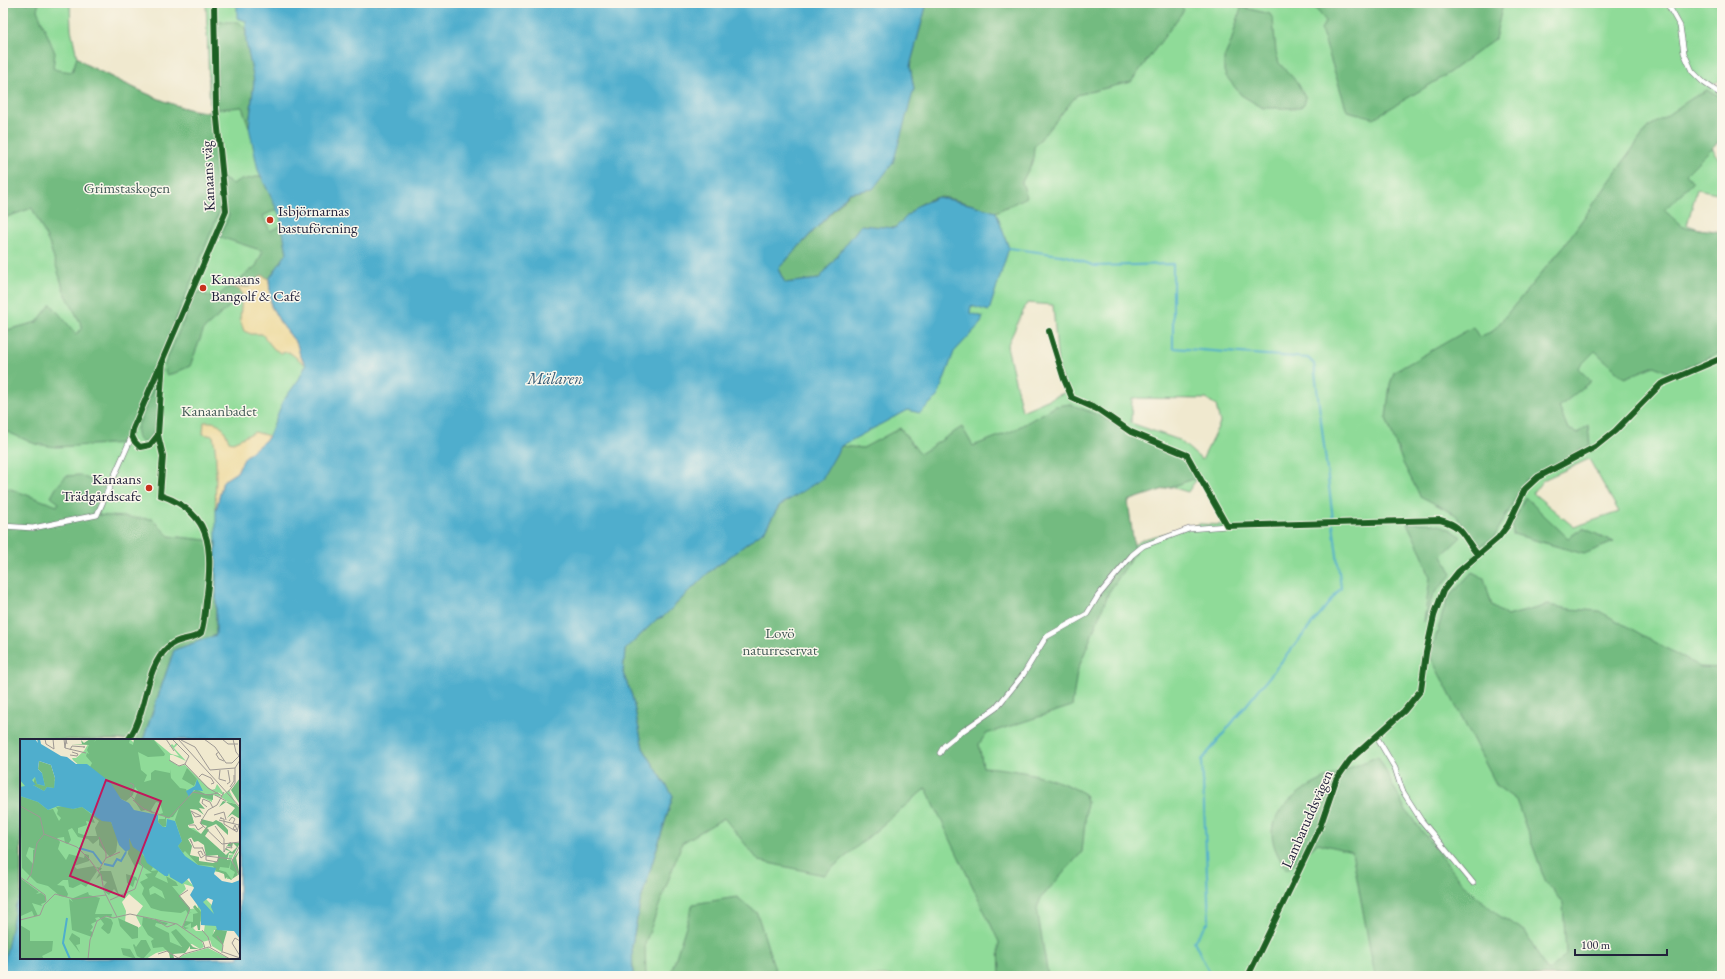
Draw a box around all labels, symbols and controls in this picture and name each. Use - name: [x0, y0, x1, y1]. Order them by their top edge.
- street label: Kanaans väg: [196, 140, 219, 212]
- park label: Grimstaskogen: [84, 178, 170, 197]
- place label: Isbjörnarnas bastuförening: [278, 201, 358, 237]
- marker: Isbjörnarnas bastuförening: [265, 215, 275, 225]
- place label: Kanaans Bangolf & Café: [211, 269, 300, 305]
- marker: Kanaans Bangolf & Café: [198, 283, 208, 293]
- water label: Mälaren: [526, 368, 583, 389]
- park label: Kanaanbadet: [181, 401, 257, 420]
- place label: Kanaans Trädgårdscafe: [62, 469, 141, 505]
- marker: Kanaans Trädgårdscafe: [144, 483, 154, 493]
- park label: Lovö naturreservat: [742, 623, 818, 659]
- inset map: [20, 739, 240, 959]
- street label: Lambaruddsvägen: [1276, 767, 1337, 871]
- scale bar: [1575, 931, 1667, 957]
- text: 100 m: [1581, 937, 1611, 953]

